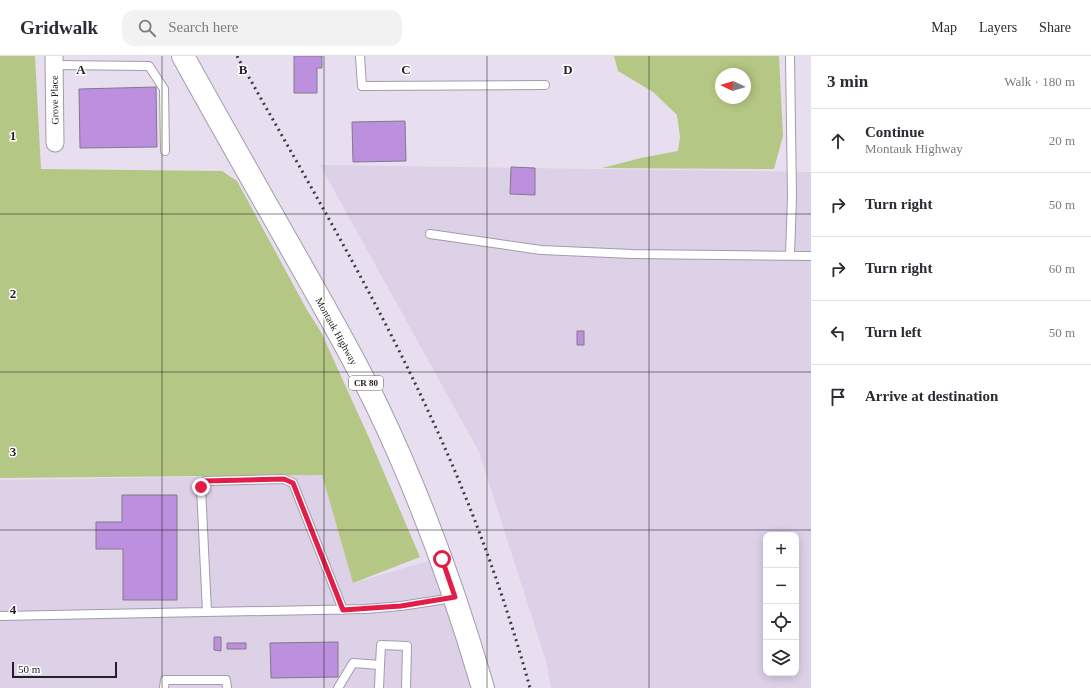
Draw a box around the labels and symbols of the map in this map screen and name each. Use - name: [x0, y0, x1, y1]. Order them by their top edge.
- text: A: [76, 62, 86, 77]
- text: B: [239, 62, 248, 77]
- text: C: [401, 62, 411, 77]
- text: D: [563, 62, 573, 77]
- north arrow: [715, 68, 751, 104]
- street label: Grove Place: [49, 75, 60, 125]
- text: 1: [10, 128, 16, 143]
- text: 2: [10, 286, 16, 301]
- street label: Montauk Highway: [314, 296, 360, 367]
- road number: CR 80: [349, 376, 383, 390]
- text: 3: [10, 444, 17, 459]
- route end: [192, 478, 210, 496]
- route start: [433, 550, 451, 568]
- text: 4: [10, 602, 17, 617]
- scale bar: [12, 660, 117, 679]

